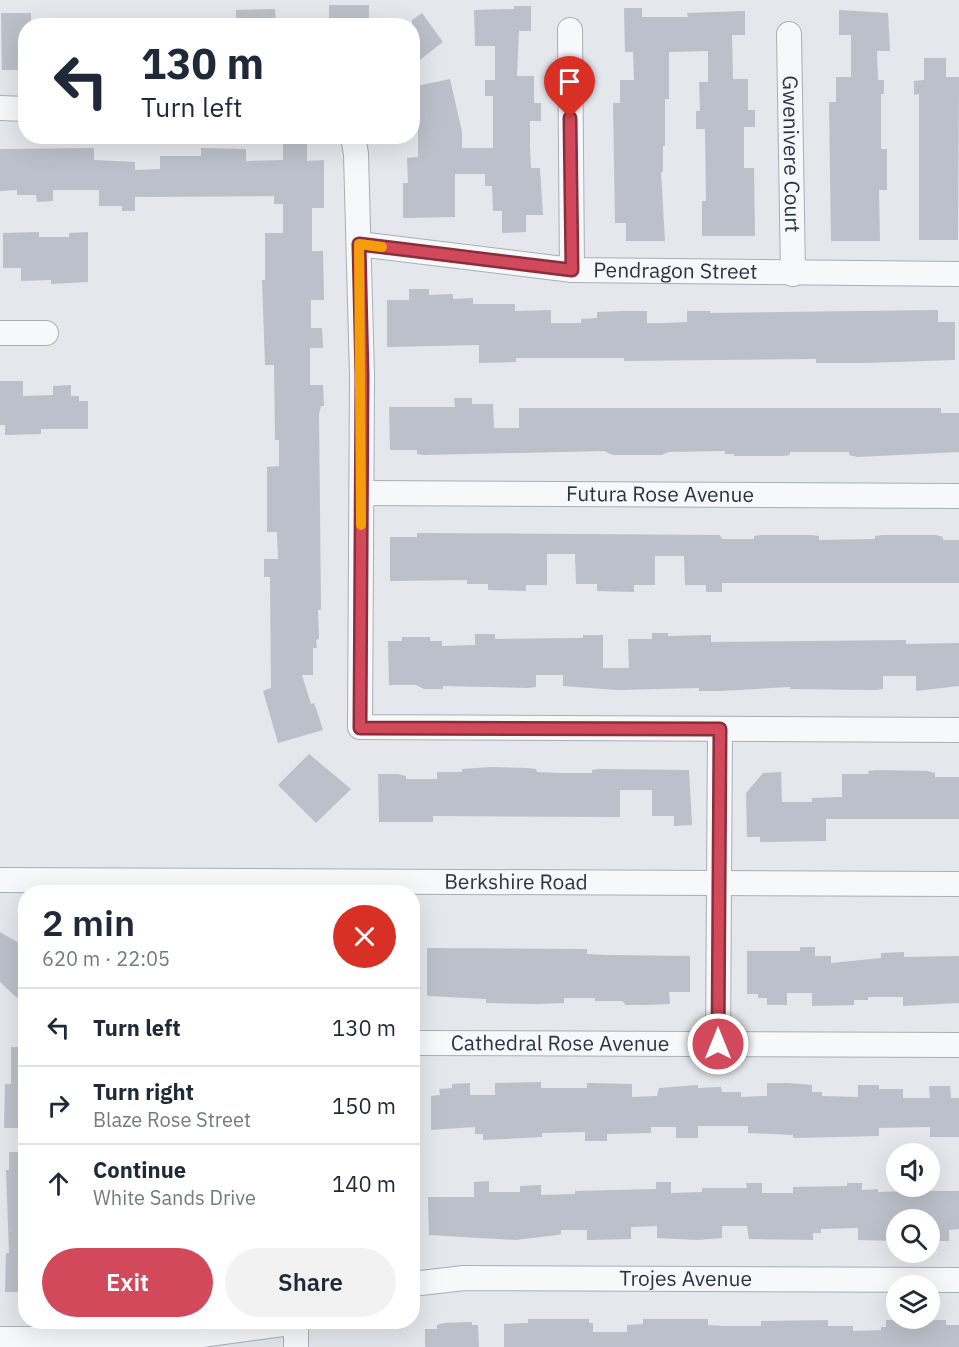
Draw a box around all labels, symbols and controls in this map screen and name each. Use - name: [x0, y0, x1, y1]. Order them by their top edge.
- text: 130 m: [141, 36, 264, 91]
- icon: left: [42, 42, 120, 120]
- pin: [544, 56, 595, 118]
- icon: arrive: [553, 65, 586, 98]
- street label: Gwenivere Court: [777, 75, 807, 233]
- text: Turn left: [141, 89, 242, 124]
- street label: Pendragon Street: [593, 255, 758, 285]
- street label: Futura Rose Avenue: [566, 479, 754, 508]
- street label: Berkshire Road: [444, 867, 588, 895]
- text: 2 min: [42, 899, 135, 946]
- button: close: [333, 905, 396, 968]
- text: 620 m · 22:05: [42, 945, 170, 972]
- icon: left: [42, 1011, 75, 1044]
- position arrow: [686, 1012, 750, 1076]
- text: Turn left: [93, 1013, 181, 1042]
- text: 130 m: [332, 1013, 396, 1042]
- street label: Cathedral Rose Avenue: [451, 1028, 669, 1057]
- text: Turn right: [93, 1077, 194, 1106]
- icon: right: [42, 1089, 75, 1122]
- text: 150 m: [332, 1091, 396, 1120]
- text: Blaze Rose Street: [93, 1106, 251, 1133]
- map controls: [886, 1143, 940, 1329]
- button: sound: [886, 1143, 940, 1197]
- text: Continue: [93, 1155, 186, 1184]
- icon: ahead: [42, 1167, 75, 1200]
- text: 140 m: [332, 1169, 396, 1198]
- text: White Sands Drive: [93, 1184, 256, 1211]
- button: search: [886, 1209, 940, 1263]
- button: Exit: [42, 1248, 213, 1317]
- button: Share: [225, 1248, 396, 1317]
- street label: Trojes Avenue: [619, 1264, 752, 1292]
- button: layers: [886, 1275, 940, 1329]

